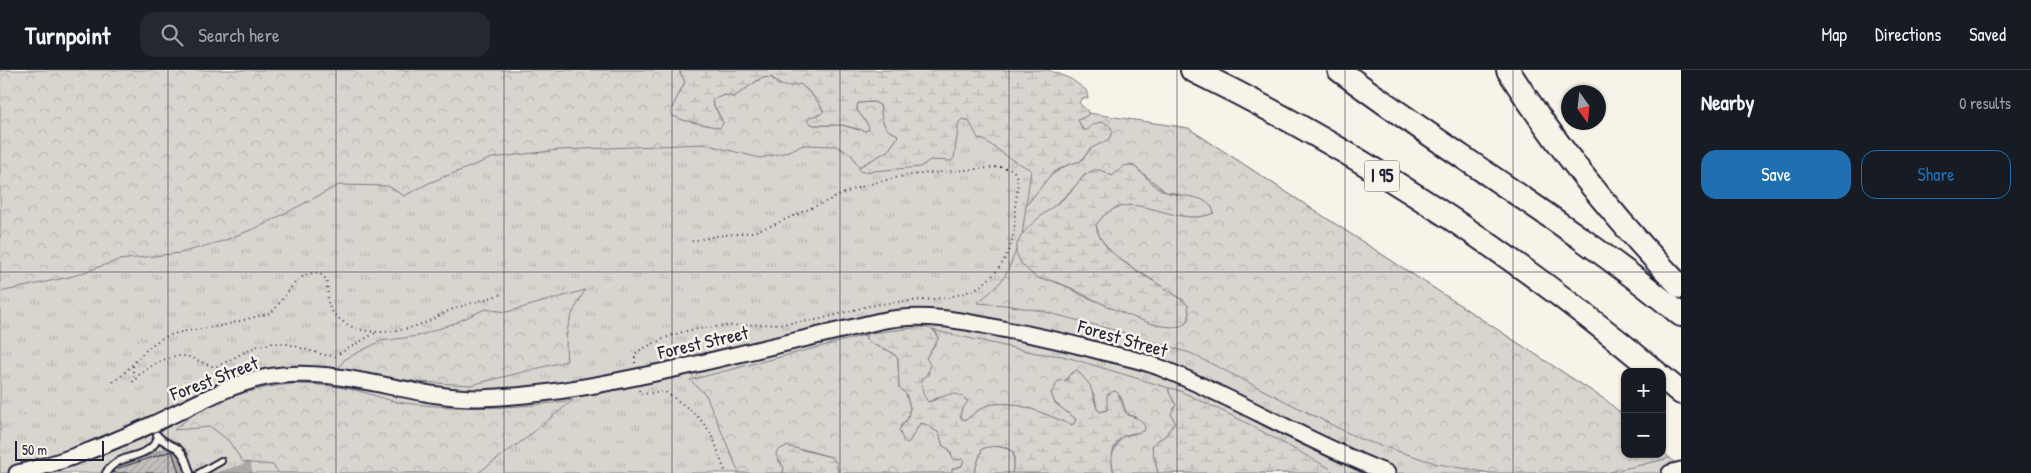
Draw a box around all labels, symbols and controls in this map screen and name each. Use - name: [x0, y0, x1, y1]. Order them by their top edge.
- search box: [140, 12, 490, 57]
- text: Turnpoint: [25, 19, 110, 51]
- icon: search: [158, 21, 186, 49]
- text: Search here: [198, 22, 280, 48]
- text: Map: [1822, 22, 1847, 47]
- text: Directions: [1875, 22, 1941, 47]
- text: Saved: [1969, 22, 2006, 47]
- north arrow: [1561, 85, 1606, 130]
- text: Nearby: [1701, 88, 1754, 117]
- text: 0 results: [1959, 92, 2011, 114]
- button: Save: [1701, 150, 1851, 199]
- button: Share: [1861, 150, 2011, 199]
- road number: I 95: [1364, 160, 1400, 192]
- street label: Forest Street: [1074, 313, 1171, 363]
- street label: Forest Street: [654, 319, 751, 365]
- street label: Forest Street: [165, 349, 262, 407]
- map controls: [1621, 368, 1666, 458]
- button: +: [1621, 368, 1666, 413]
- button: −: [1621, 413, 1666, 458]
- scale bar: [15, 438, 104, 461]
- text: 50 m: [22, 440, 47, 459]

